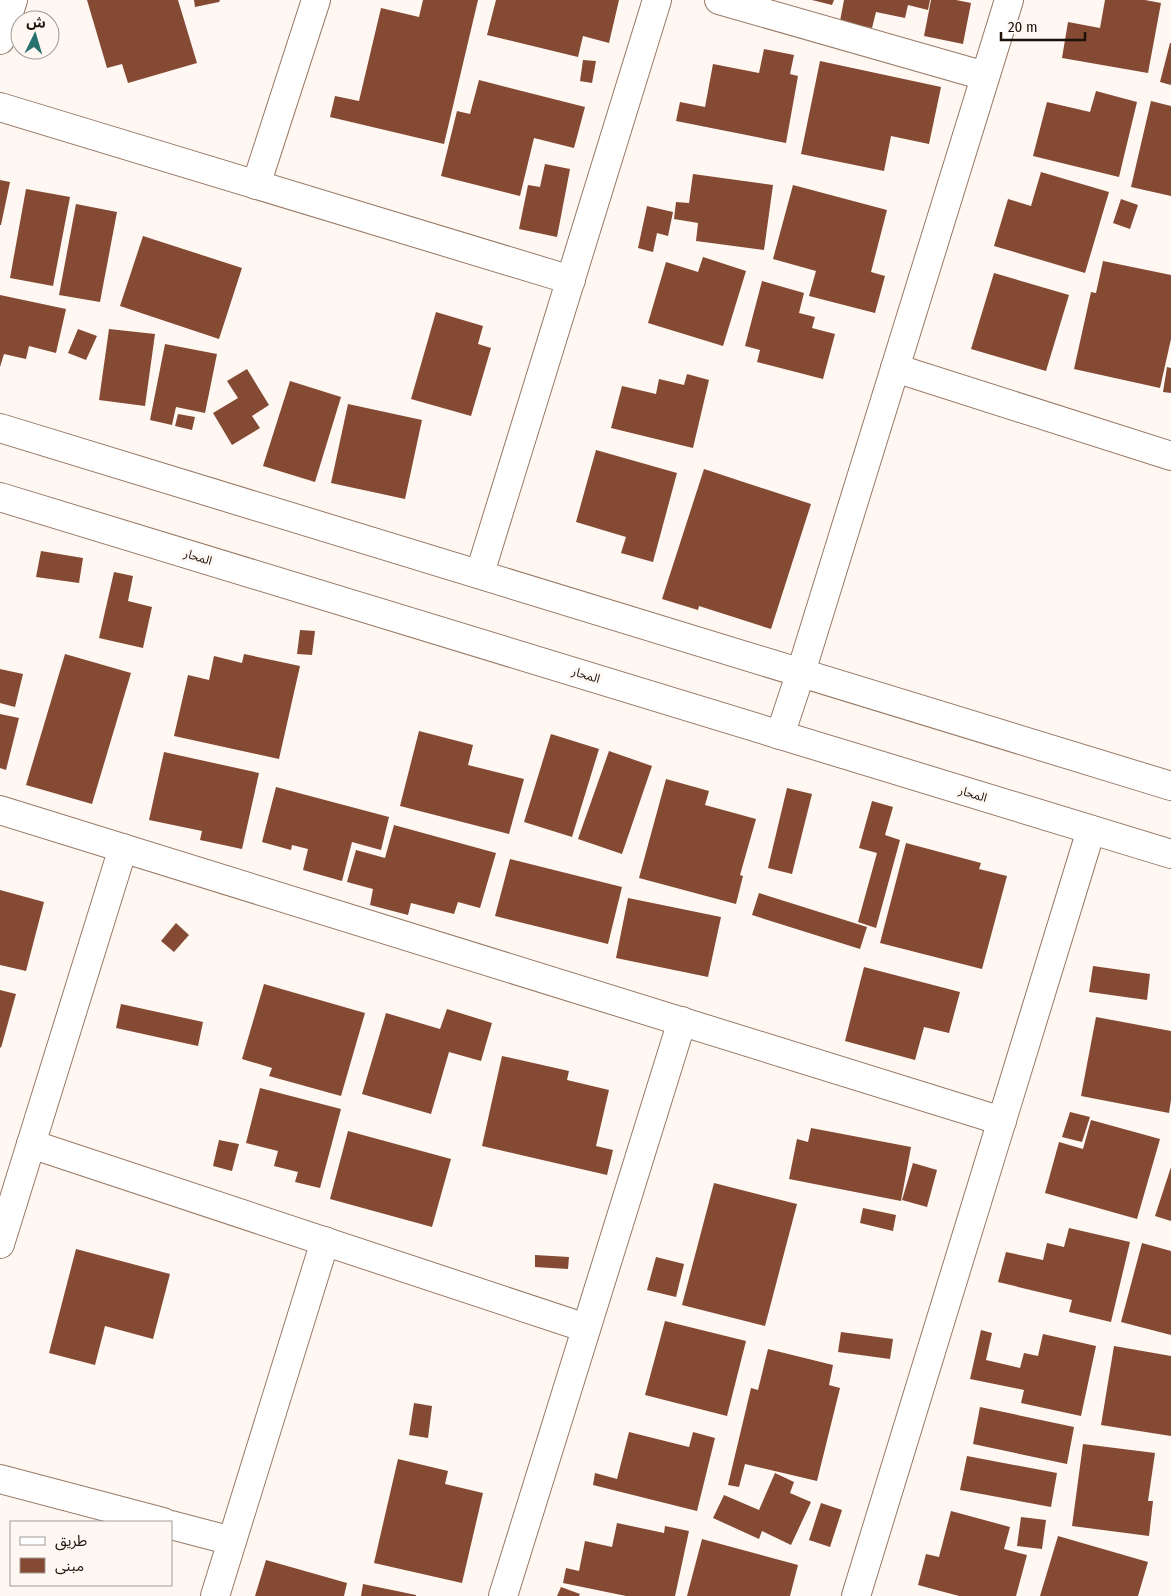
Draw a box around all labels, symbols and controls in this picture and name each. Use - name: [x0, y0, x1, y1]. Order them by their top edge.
- north arrow: [10, 10, 60, 60]
- scale bar: [1001, 10, 1085, 42]
- text: ش: [26, 13, 46, 32]
- text: 20 m: [1008, 18, 1038, 36]
- street label: المحار: [181, 546, 214, 568]
- street label: المحار: [569, 664, 602, 686]
- street label: المحار: [956, 783, 989, 805]
- legend: [10, 1521, 172, 1586]
- text: طريق: [55, 1532, 87, 1551]
- text: مبنى: [55, 1557, 84, 1575]

